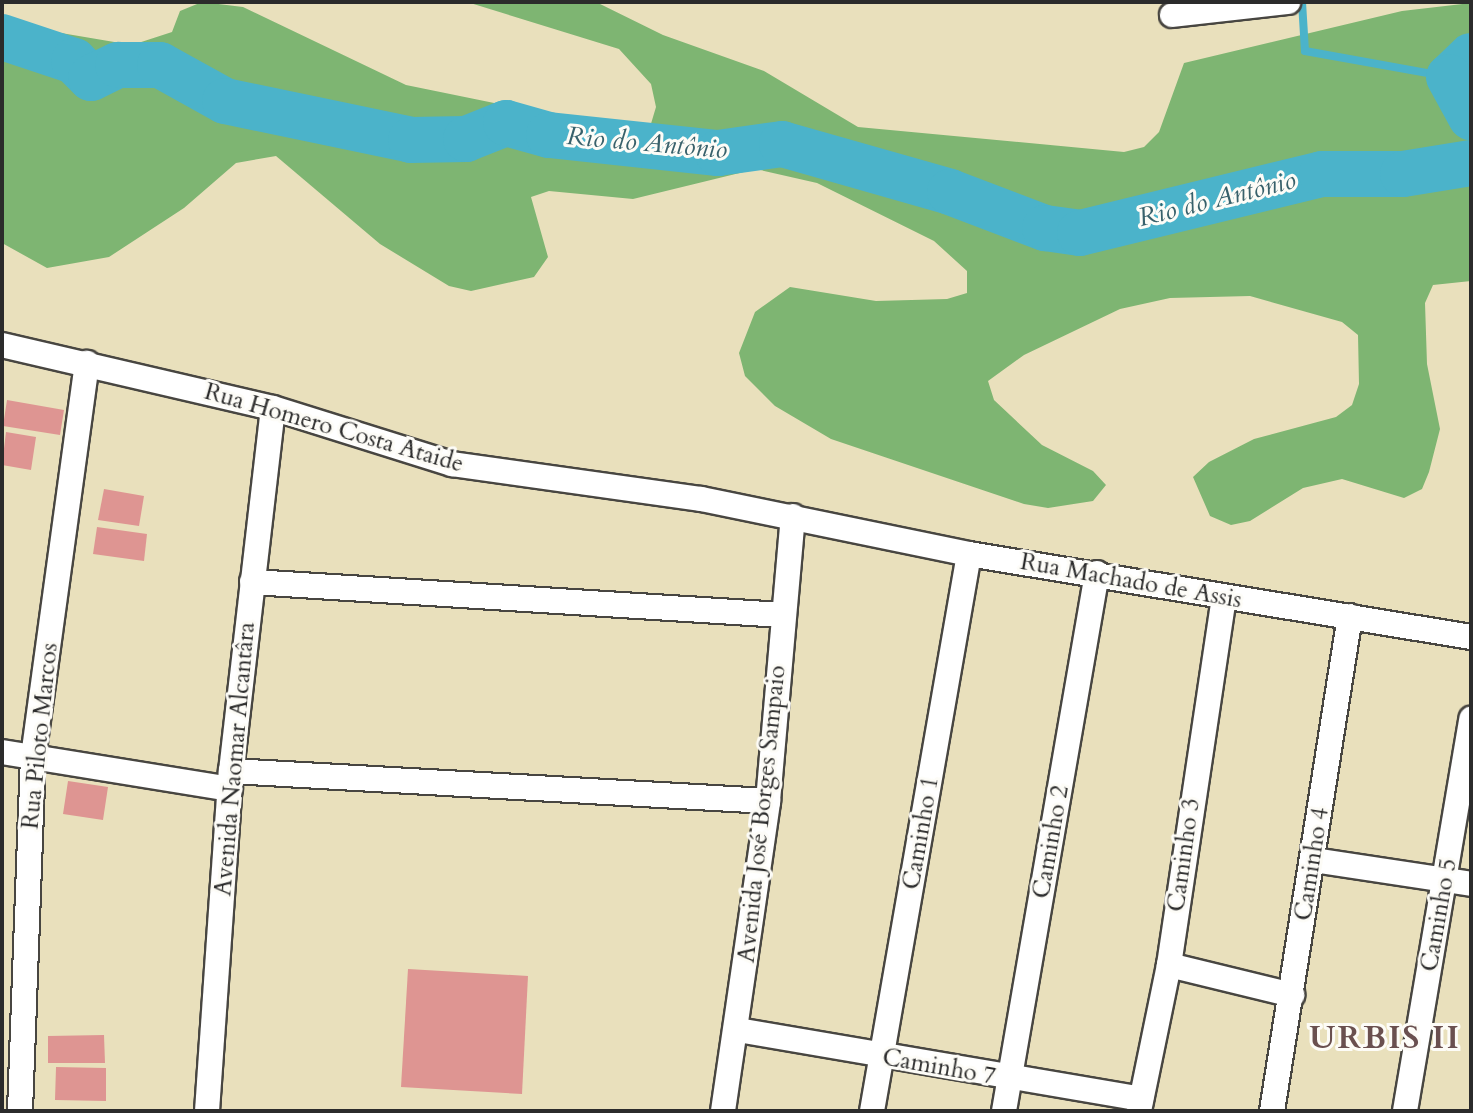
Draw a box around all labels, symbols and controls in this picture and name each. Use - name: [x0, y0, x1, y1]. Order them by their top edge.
- water label: Rio do Antônio: [565, 120, 729, 166]
- water label: Rio do Antônio: [1135, 164, 1299, 234]
- street label: Rua Homero Costa Ataide: [201, 377, 467, 479]
- street label: Rua Machado de Assis: [1018, 547, 1244, 615]
- street label: Avenida Naomar Alcantâra: [209, 621, 261, 897]
- street label: Rua Piloto Marcos: [16, 641, 64, 831]
- street label: Avenida José Borges Sampaio: [732, 664, 792, 964]
- street label: Caminho 1: [897, 774, 945, 892]
- street label: Caminho 2: [1027, 783, 1075, 901]
- street label: Caminho 3: [1162, 796, 1206, 914]
- street label: Caminho 4: [1289, 805, 1335, 923]
- street label: Caminho 5: [1415, 856, 1463, 974]
- district label: URBIS II: [1310, 1019, 1460, 1057]
- street label: Caminho 7: [880, 1043, 998, 1091]

